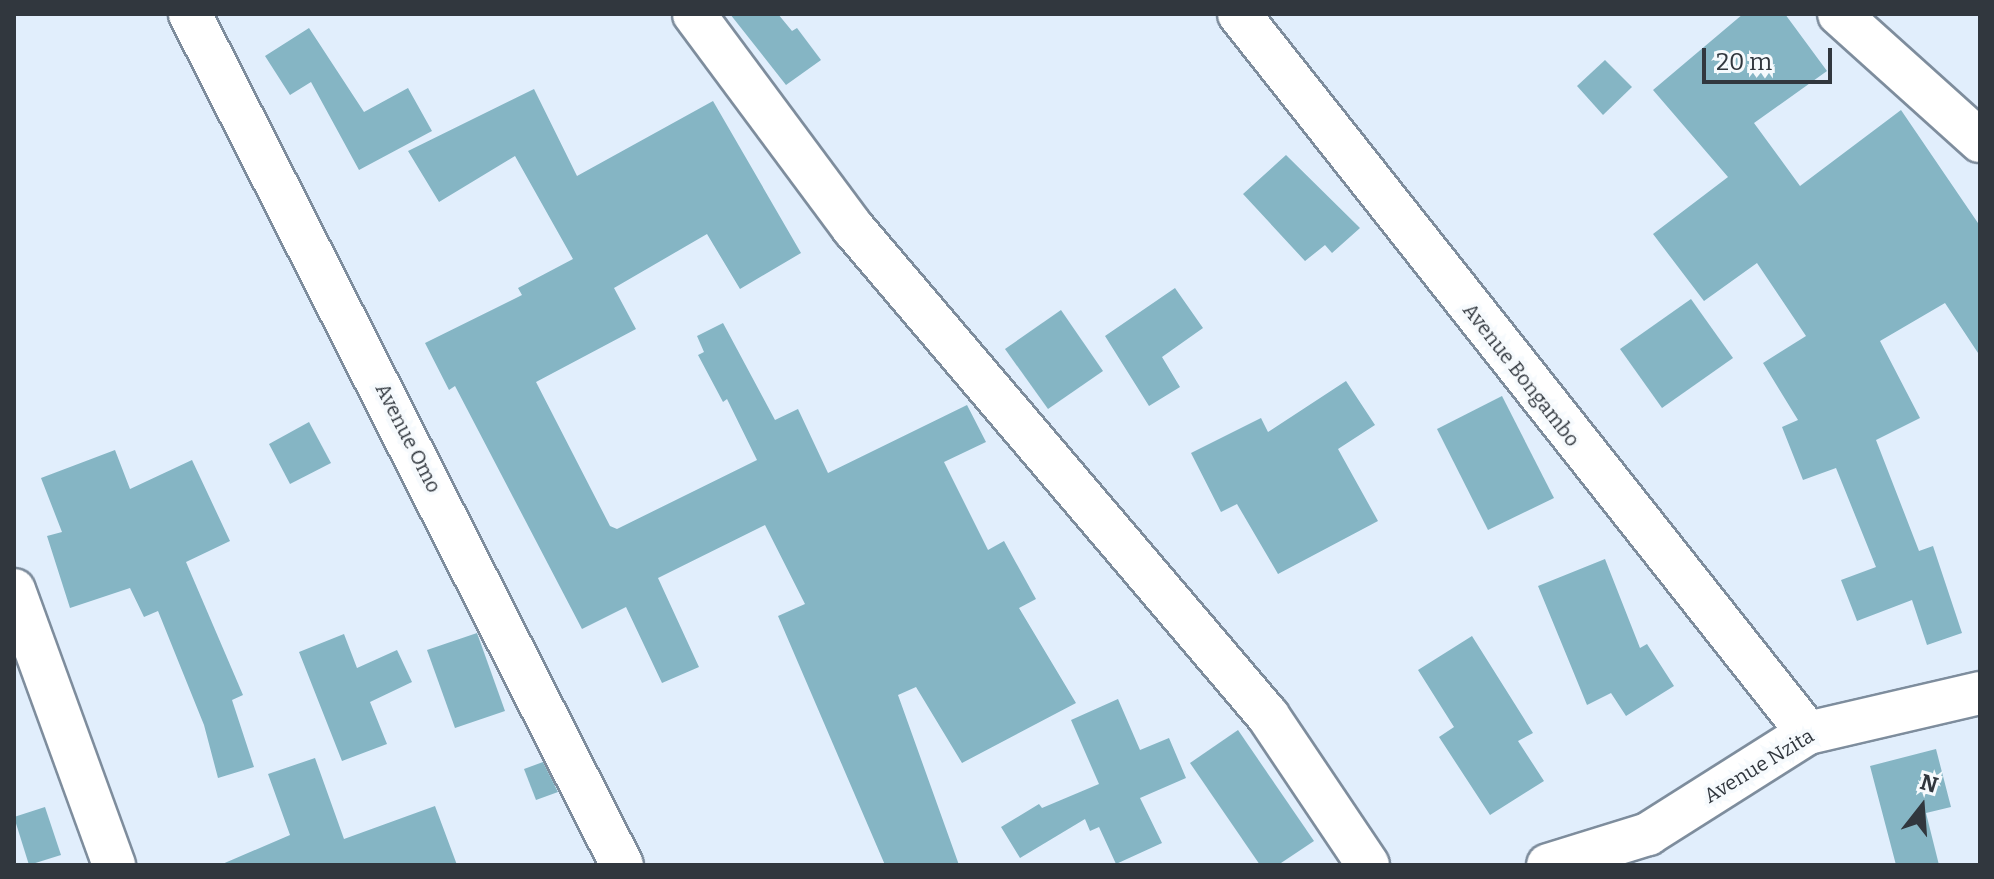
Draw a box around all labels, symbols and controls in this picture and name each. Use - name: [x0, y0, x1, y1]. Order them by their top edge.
- scale bar: [1706, 32, 1836, 82]
- text: 20 m: [1716, 48, 1772, 76]
- street label: Avenue Bongambo: [1458, 299, 1584, 451]
- street label: Avenue Omo: [370, 379, 446, 497]
- street label: Avenue Nzita: [1700, 724, 1818, 808]
- north arrow: [1882, 767, 1962, 847]
- text: N: [1917, 768, 1941, 799]

